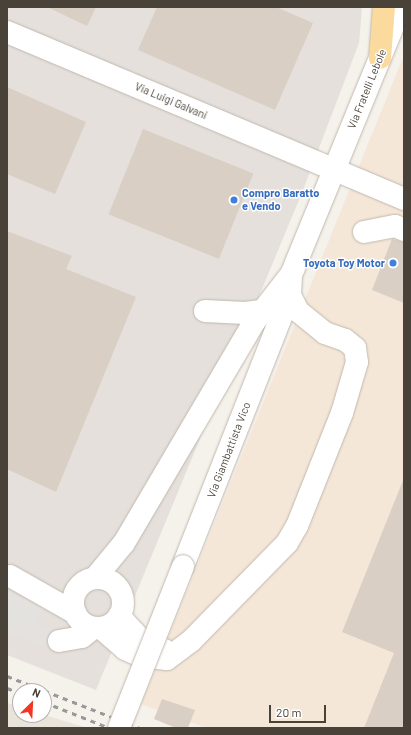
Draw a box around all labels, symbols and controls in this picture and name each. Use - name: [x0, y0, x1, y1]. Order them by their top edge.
- street label: Via Fratelli Lebole: [345, 47, 389, 131]
- street label: Via Luigi Galvani: [133, 80, 209, 122]
- place label: Compro Baratto e Vendo: [242, 187, 319, 213]
- marker: Compro Baratto e Vendo: [229, 195, 239, 205]
- place label: Toyota Toy Motor: [303, 256, 385, 270]
- marker: Toyota Toy Motor: [388, 258, 398, 268]
- street label: Via Giambattista Vico: [205, 400, 253, 500]
- north arrow: [12, 683, 52, 723]
- text: N: [31, 685, 43, 700]
- scale bar: [271, 697, 328, 723]
- text: 20 m: [276, 705, 302, 719]

